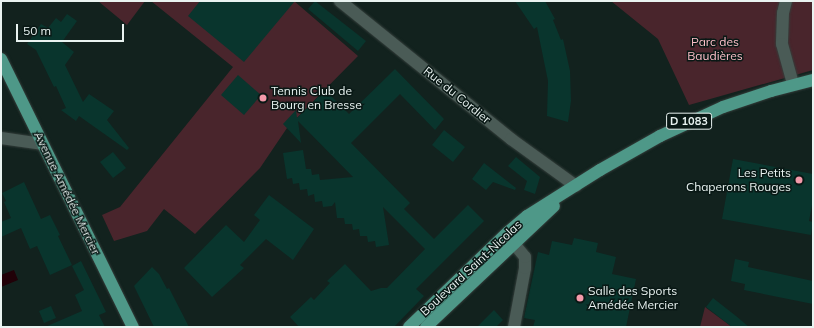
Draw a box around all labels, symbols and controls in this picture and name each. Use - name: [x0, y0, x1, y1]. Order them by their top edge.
- scale bar: [18, 16, 126, 42]
- text: 50 m: [23, 23, 51, 38]
- park label: Parc des Baudières: [687, 35, 743, 63]
- street label: Rue du Cordier: [421, 64, 493, 126]
- place label: Tennis Club de Bourg en Bresse: [271, 84, 362, 112]
- marker: Tennis Club de Bourg en Bresse: [258, 93, 268, 103]
- road number: D 1083: [666, 112, 712, 130]
- street label: Avenue Amédée Mercier: [31, 129, 103, 257]
- place label: Les Petits Chaperons Rouges: [686, 166, 791, 194]
- marker: Les Petits Chaperons Rouges: [794, 175, 804, 185]
- street label: Boulevard Saint-Nicolas: [417, 217, 525, 319]
- place label: Salle des Sports Amédée Mercier: [588, 284, 678, 312]
- marker: Salle des Sports Amédée Mercier: [575, 293, 585, 303]

